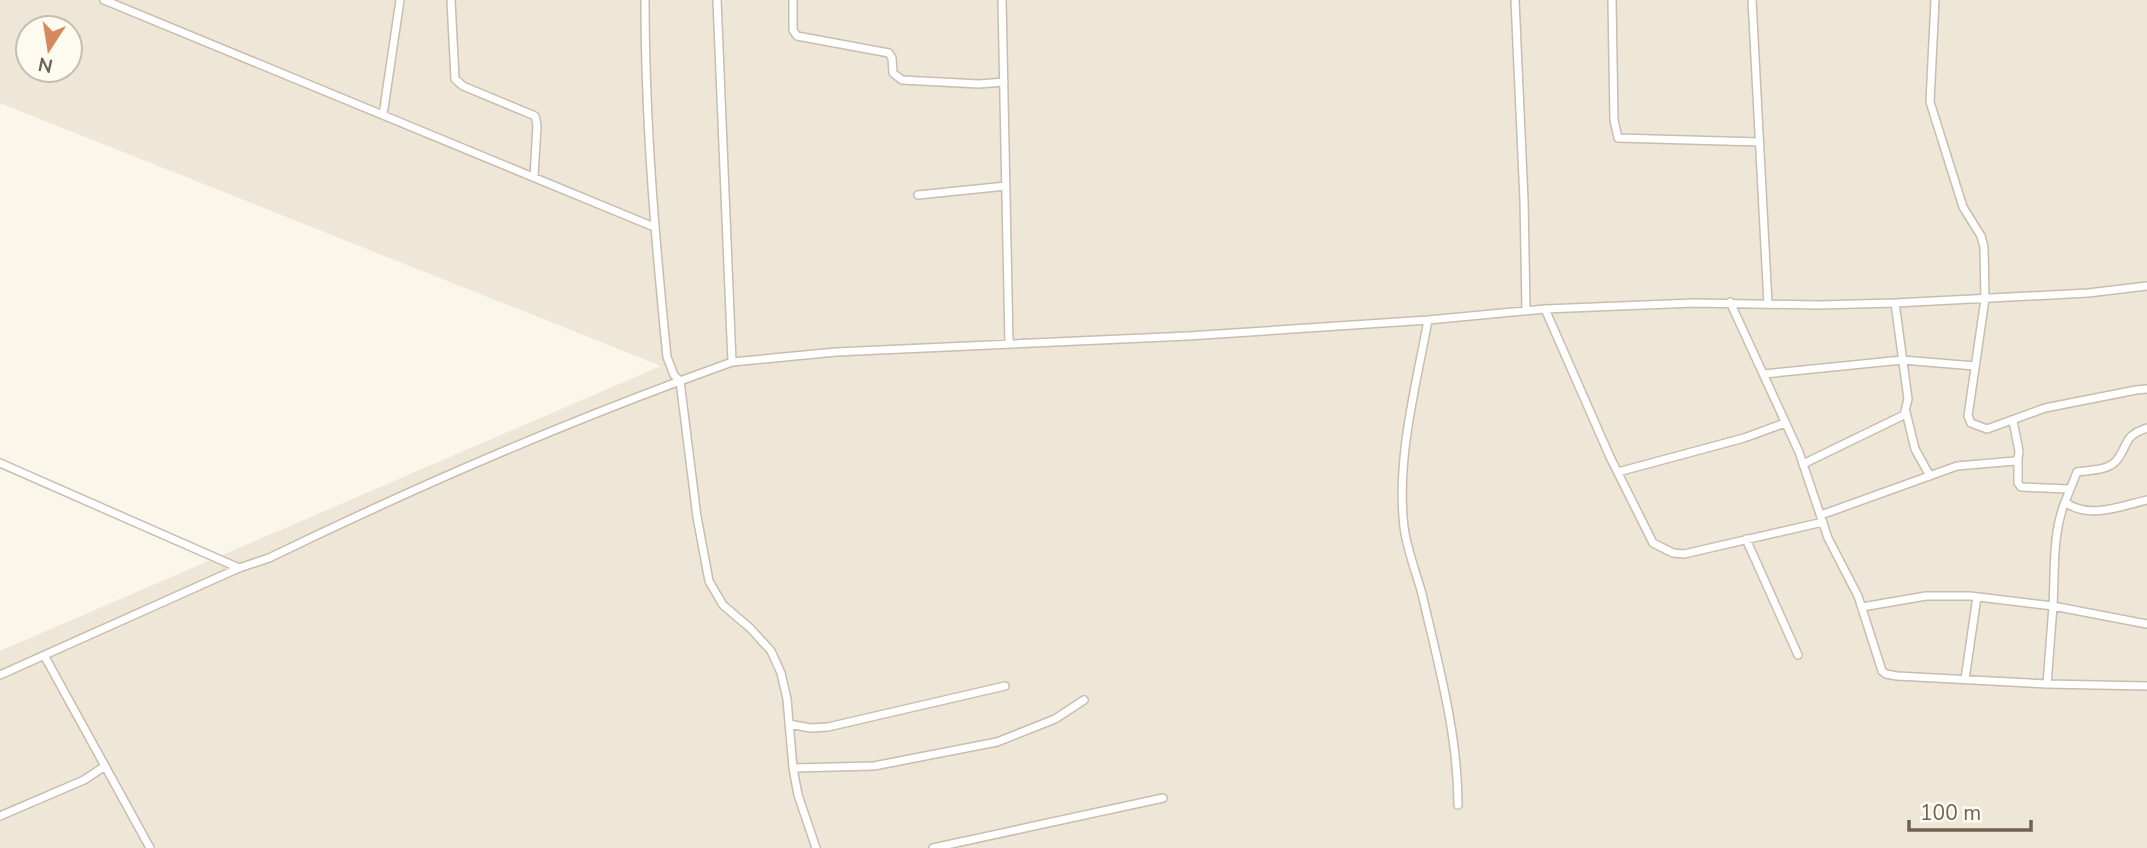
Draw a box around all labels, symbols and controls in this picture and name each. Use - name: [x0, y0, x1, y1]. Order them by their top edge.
- north arrow: [14, 14, 84, 84]
- text: N: [36, 50, 55, 79]
- scale bar: [1909, 788, 2032, 832]
- text: 100 m: [1920, 799, 1981, 827]

